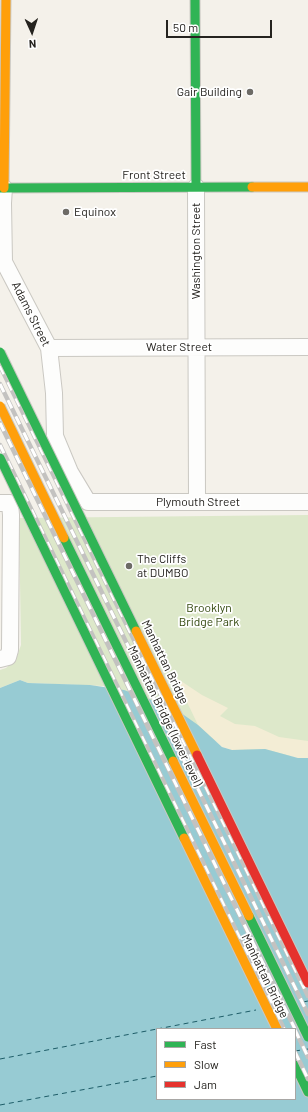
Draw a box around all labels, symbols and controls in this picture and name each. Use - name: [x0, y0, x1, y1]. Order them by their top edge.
- north arrow: [12, 12, 52, 52]
- scale bar: [168, 12, 274, 38]
- text: 50 m: [173, 20, 198, 34]
- text: N: [29, 38, 37, 51]
- place label: Gair Building: [177, 85, 242, 99]
- marker: Gair Building: [245, 87, 255, 97]
- street label: Front Street: [122, 168, 186, 182]
- street label: Washington Street: [189, 203, 203, 299]
- place label: Equinox: [74, 205, 116, 219]
- marker: Equinox: [61, 207, 71, 217]
- street label: Adams Street: [9, 279, 53, 349]
- street label: Water Street: [146, 340, 212, 354]
- street label: Plymouth Street: [156, 495, 240, 509]
- place label: The Cliffs at DUMBO: [137, 552, 189, 580]
- marker: The Cliffs at DUMBO: [124, 561, 134, 571]
- park label: Brooklyn Bridge Park: [179, 601, 239, 629]
- street label: Manhattan Bridge: [138, 618, 192, 706]
- street label: Manhattan Bridge (lower level): [125, 643, 205, 789]
- street label: Manhattan Bridge: [238, 932, 292, 1020]
- legend: [156, 1028, 296, 1100]
- text: Fast: [194, 1037, 217, 1051]
- text: Slow: [194, 1057, 219, 1071]
- text: Jam: [194, 1077, 217, 1091]

